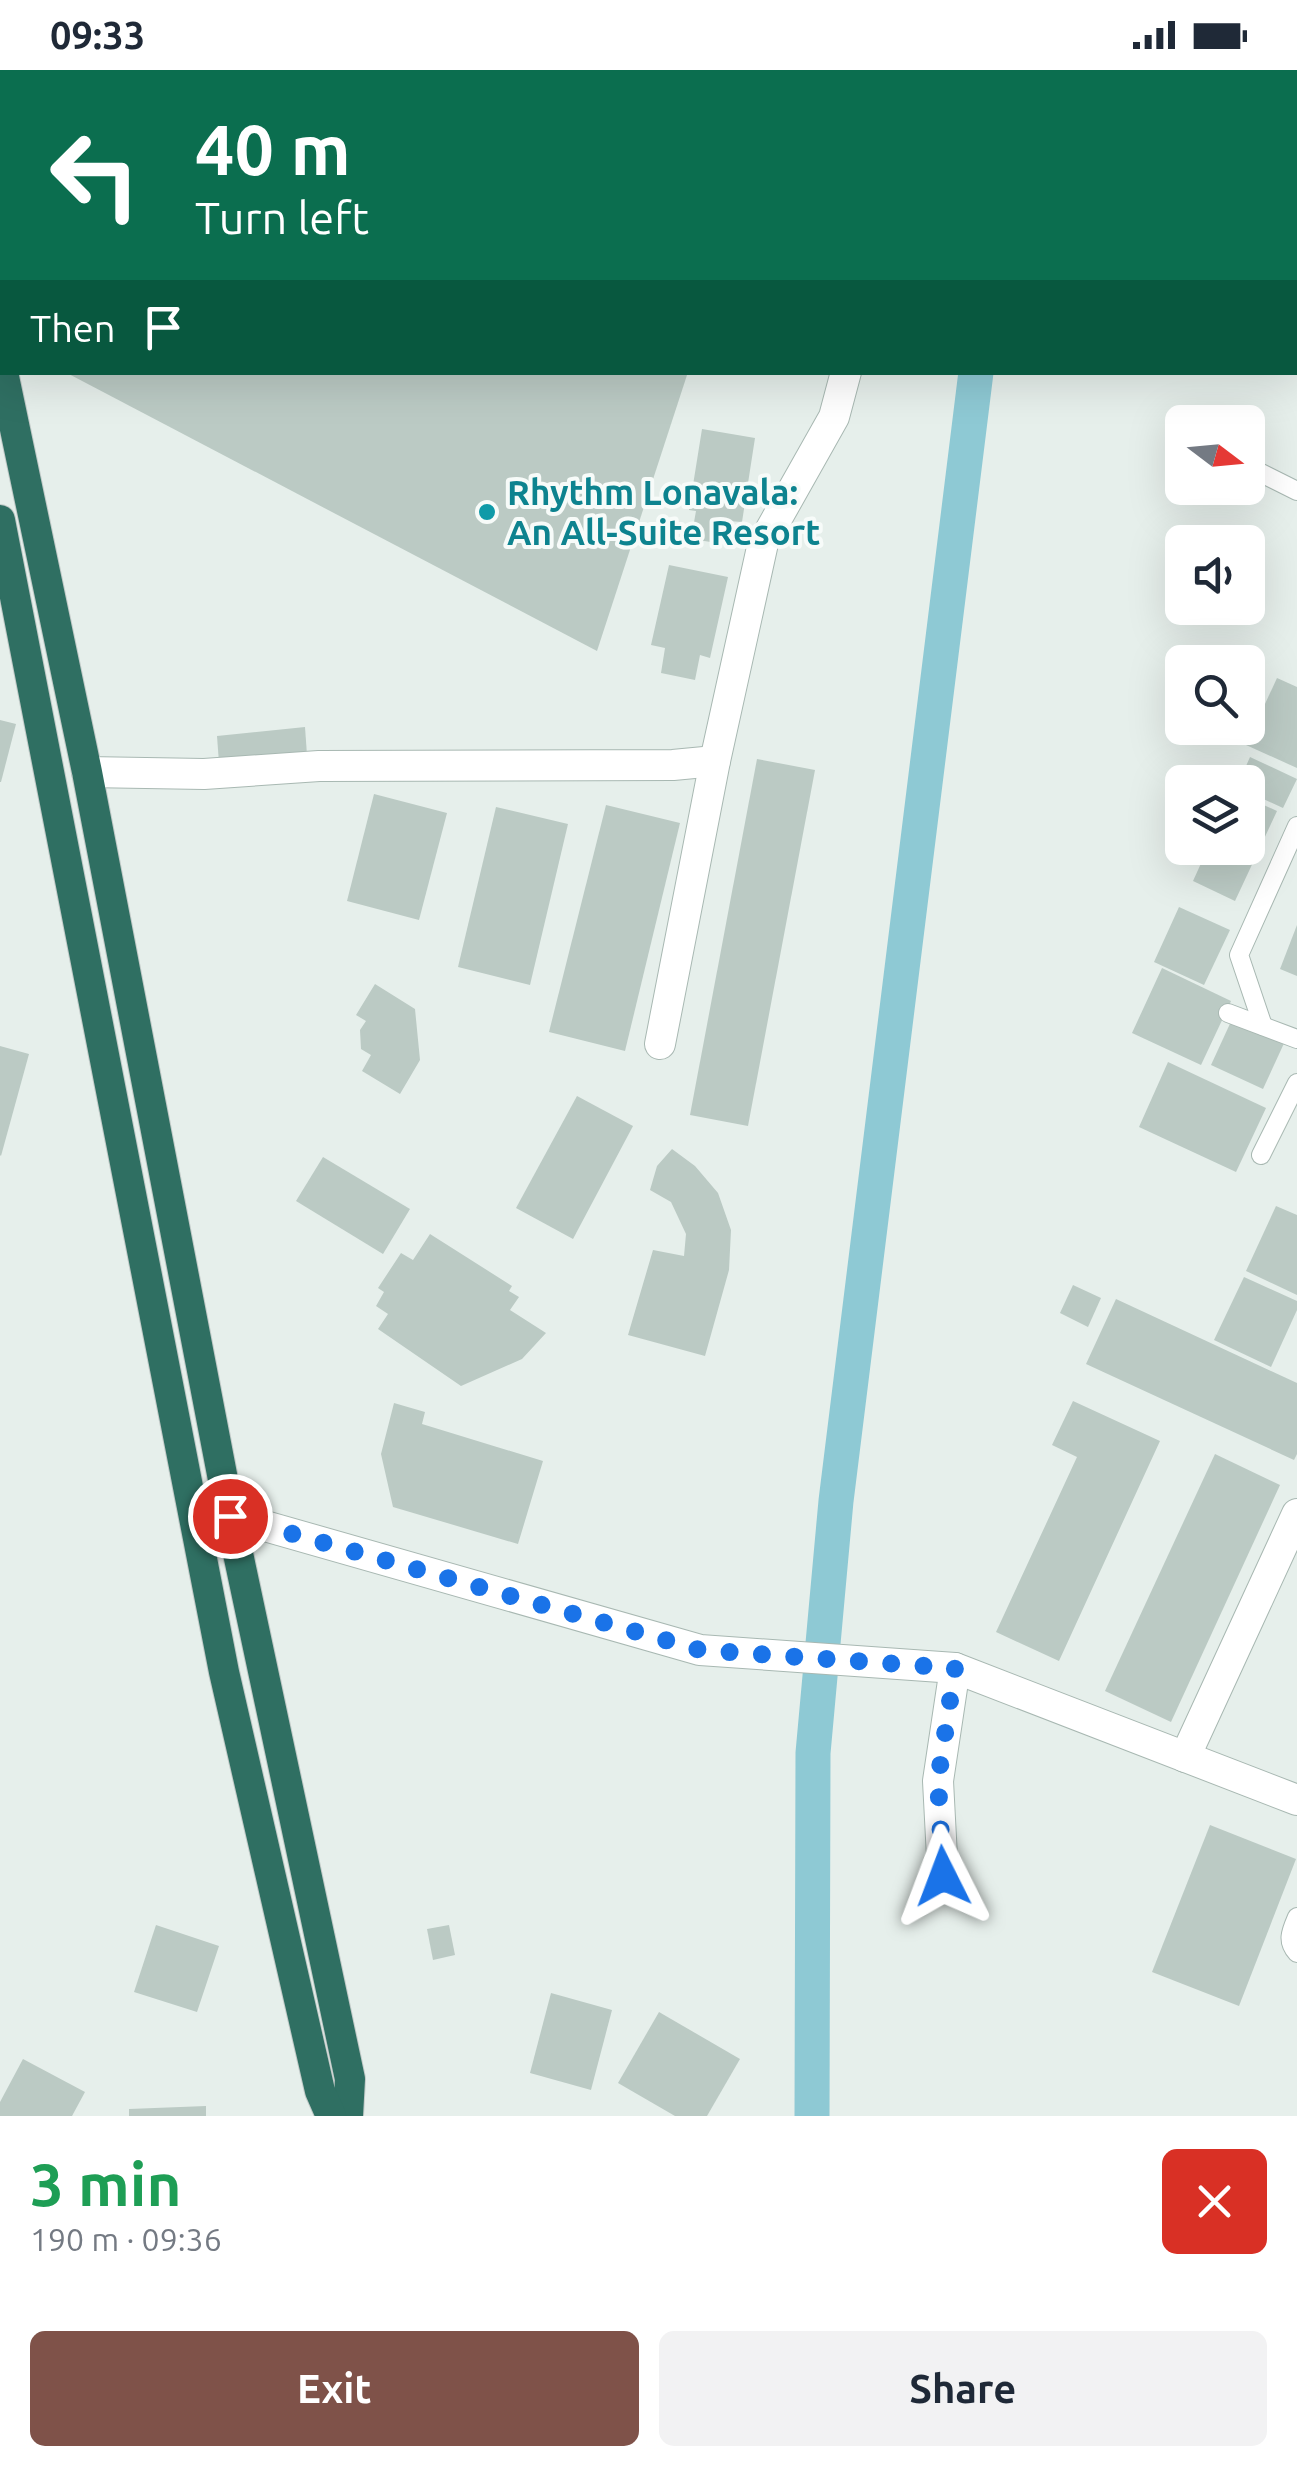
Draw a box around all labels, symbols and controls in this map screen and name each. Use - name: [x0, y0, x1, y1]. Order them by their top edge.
- text: 09:33: [50, 14, 145, 56]
- icon: left: [30, 110, 160, 240]
- text: 40 m: [195, 110, 351, 188]
- text: Turn left: [195, 192, 369, 243]
- icon: arrive: [136, 300, 191, 355]
- text: Then: [30, 307, 116, 349]
- north arrow: [1165, 405, 1265, 505]
- map controls: [1165, 405, 1265, 865]
- place label: Rhythm Lonavala: An All-Suite Resort: [507, 472, 820, 552]
- marker: Rhythm Lonavala: An All-Suite Resort: [476, 501, 498, 523]
- button: sound: [1165, 525, 1265, 625]
- button: search: [1165, 645, 1265, 745]
- button: layers: [1165, 765, 1265, 865]
- pin: [188, 1474, 273, 1559]
- icon: arrive: [203, 1489, 258, 1544]
- position arrow: [891, 1824, 995, 1928]
- button: close: [1162, 2149, 1267, 2254]
- text: 3 min: [30, 2150, 182, 2217]
- text: 190 m · 09:36: [30, 2221, 222, 2257]
- button: Exit: [30, 2331, 639, 2446]
- button: Share: [659, 2331, 1267, 2446]

